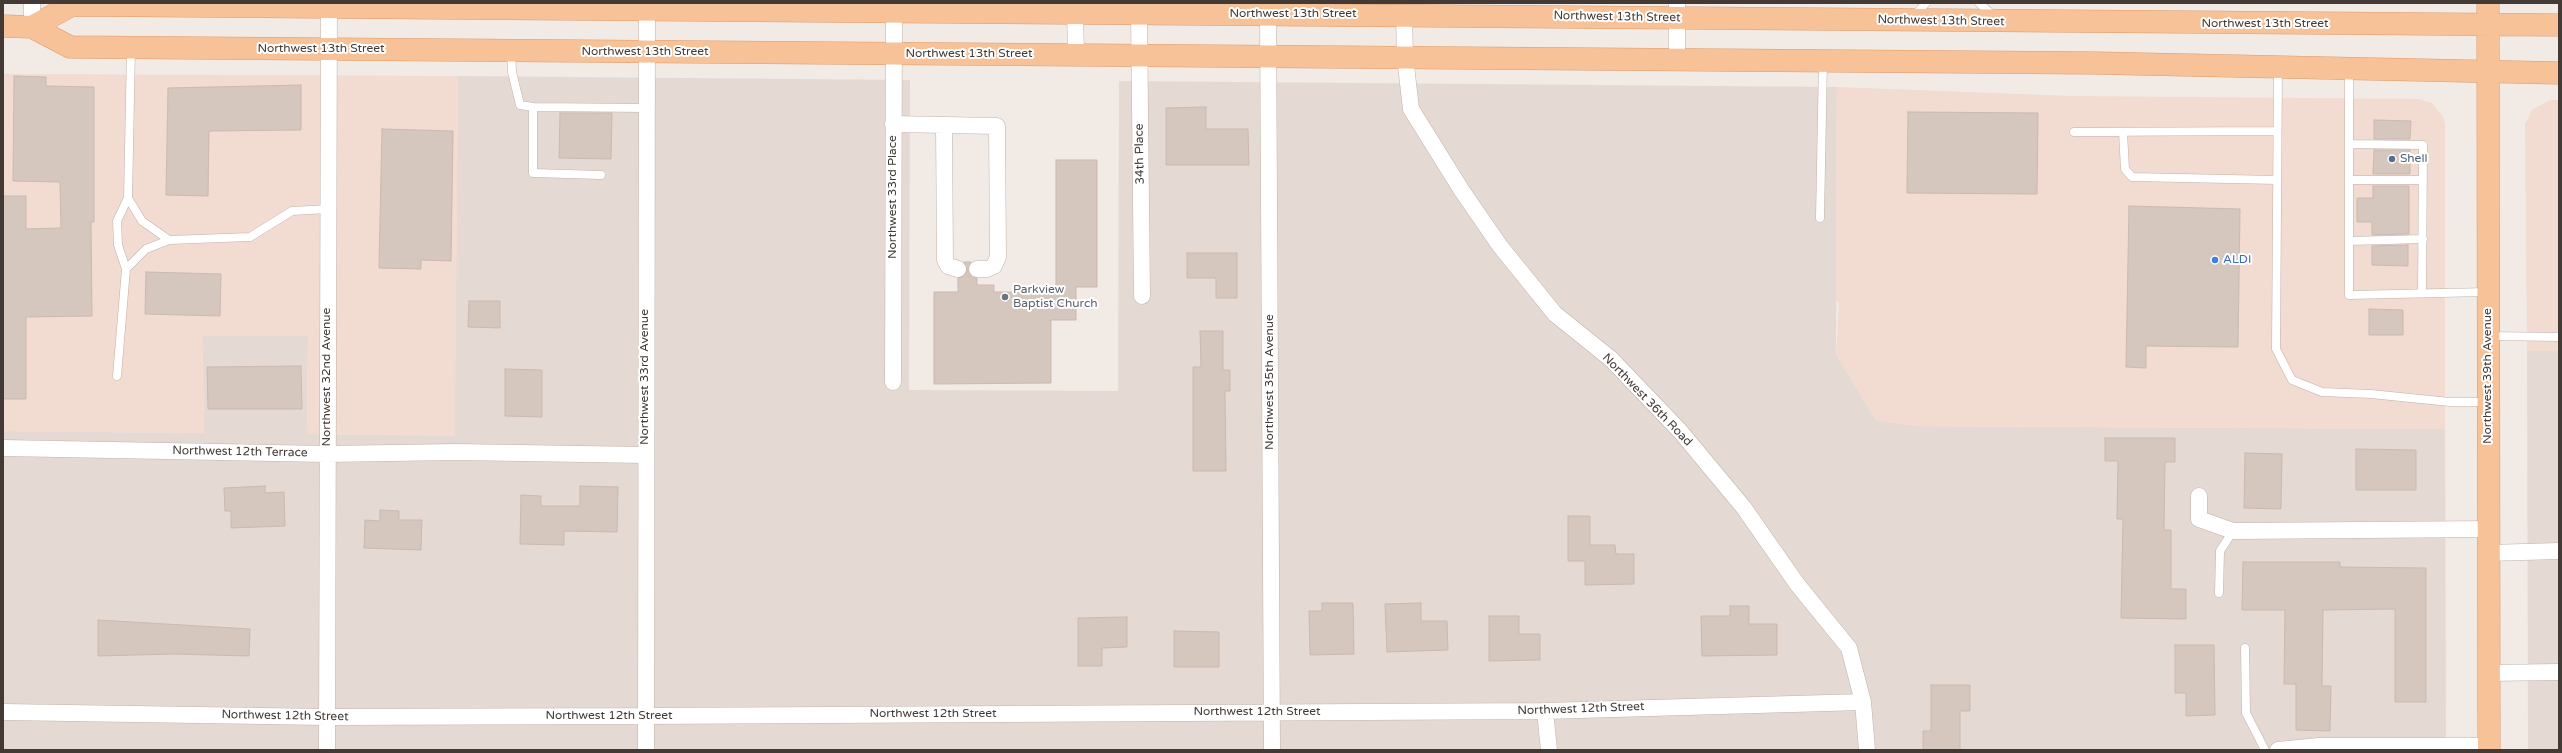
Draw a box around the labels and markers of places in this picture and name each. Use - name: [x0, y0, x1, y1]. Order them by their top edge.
- place label: Shell: [2400, 152, 2427, 166]
- marker: Shell: [2387, 154, 2397, 164]
- place label: ALDI: [2223, 253, 2251, 267]
- marker: ALDI: [2210, 255, 2220, 265]
- place label: Parkview Baptist Church: [1013, 283, 1098, 311]
- marker: Parkview Baptist Church: [1000, 292, 1010, 302]

